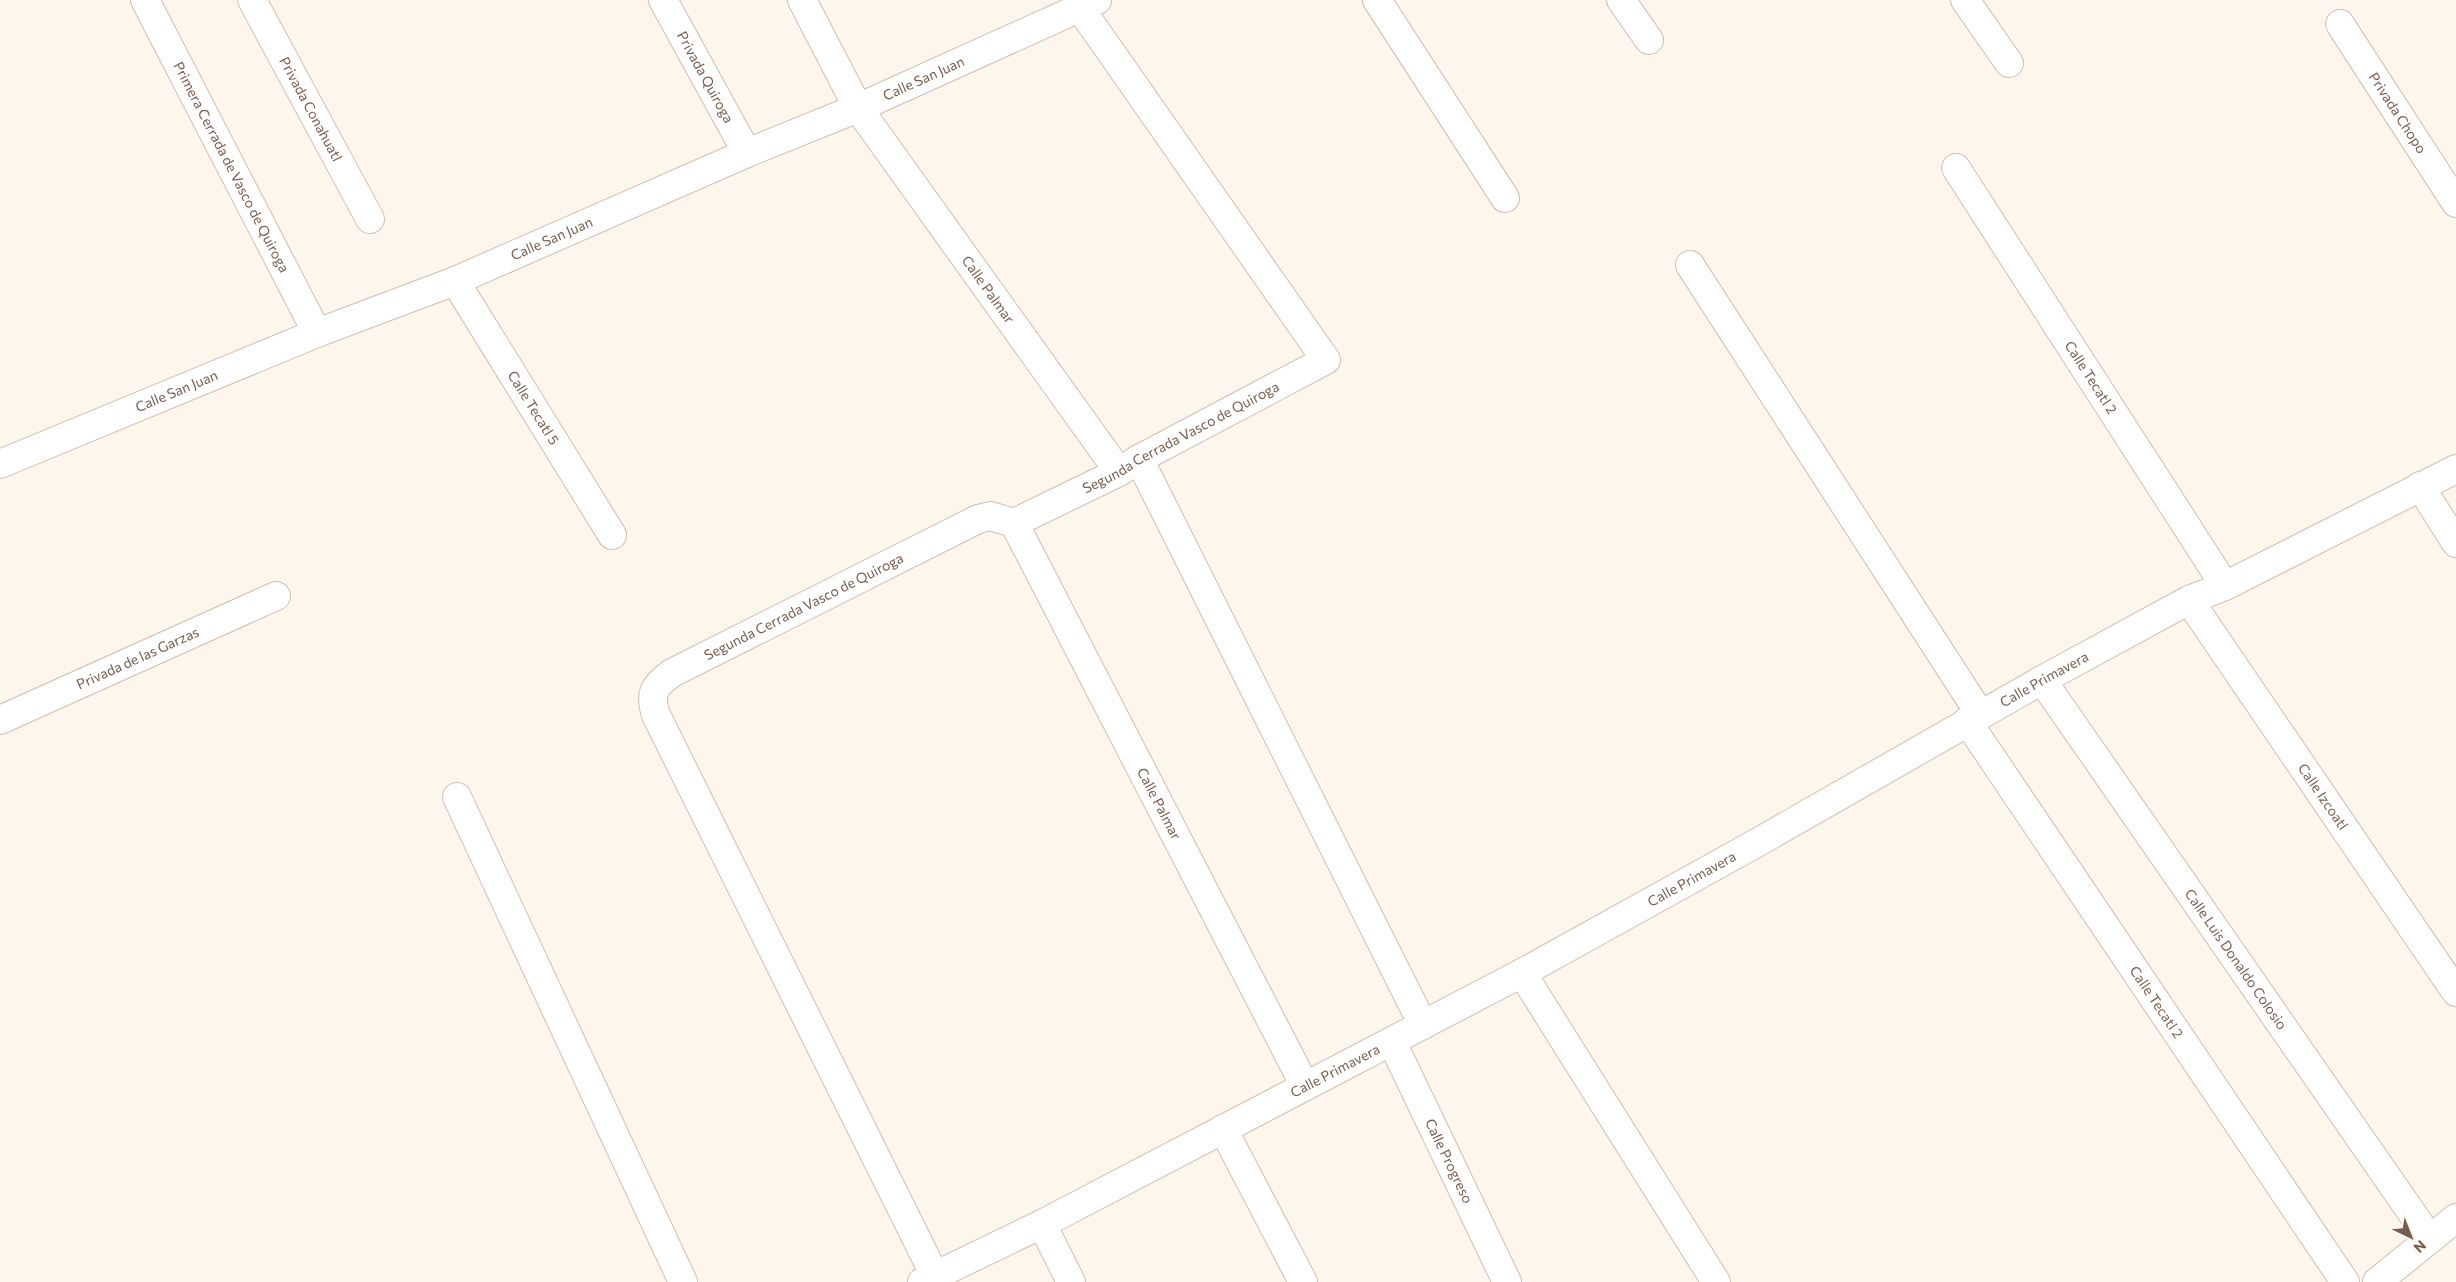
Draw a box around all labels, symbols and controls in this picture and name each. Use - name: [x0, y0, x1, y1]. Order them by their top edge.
- street label: Privada Quiroga: [674, 28, 738, 126]
- street label: Calle San Juan: [880, 52, 967, 104]
- street label: Privada Conahuatl: [276, 54, 346, 164]
- street label: Primera Cerrada de Vasco de Quiroga: [170, 59, 293, 275]
- street label: Privada Chopo: [2366, 69, 2431, 156]
- street label: Calle San Juan: [508, 213, 595, 264]
- street label: Calle Palmar: [959, 252, 1019, 327]
- street label: Calle Tecatl 2: [2061, 337, 2121, 417]
- street label: Calle San Juan: [133, 366, 220, 415]
- street label: Calle Tecatl 5: [505, 367, 563, 448]
- street label: Segunda Cerrada Vasco de Quiroga: [1079, 377, 1282, 496]
- street label: Segunda Cerrada Vasco de Quiroga: [701, 549, 906, 663]
- street label: Privada de las Garzas: [74, 623, 201, 693]
- street label: Calle Primavera: [1997, 647, 2091, 710]
- street label: Calle Izcoatl: [2295, 760, 2352, 833]
- street label: Calle Palmar: [1134, 765, 1185, 843]
- street label: Calle Primavera: [1644, 847, 1739, 910]
- street label: Calle Luis Donaldo Colosio: [2182, 885, 2291, 1033]
- street label: Calle Tecatl 2: [2126, 963, 2187, 1041]
- street label: Calle Primavera: [1287, 1040, 1382, 1101]
- street label: Calle Progreso: [1422, 1116, 1477, 1206]
- north arrow: [2386, 1212, 2436, 1262]
- text: N: [2411, 1237, 2430, 1257]

